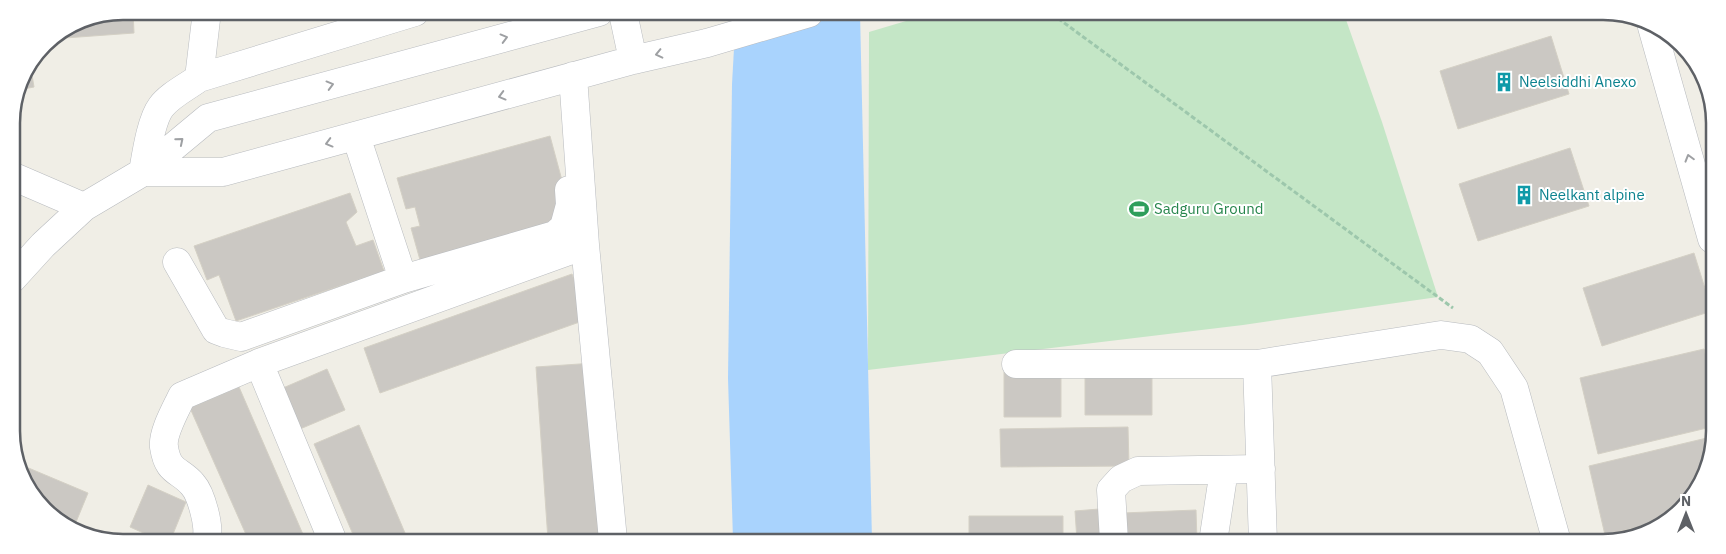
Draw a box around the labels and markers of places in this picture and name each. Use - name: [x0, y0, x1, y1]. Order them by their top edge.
- building icon: Neelsiddhi Anexo: [1493, 71, 1515, 93]
- place label: Neelsiddhi Anexo: [1519, 72, 1636, 91]
- building icon: Neelkant alpine: [1513, 184, 1535, 206]
- place label: Neelkant alpine: [1539, 185, 1645, 204]
- sports icon: Sadguru Ground: [1128, 198, 1150, 220]
- place label: Sadguru Ground: [1154, 199, 1263, 218]

